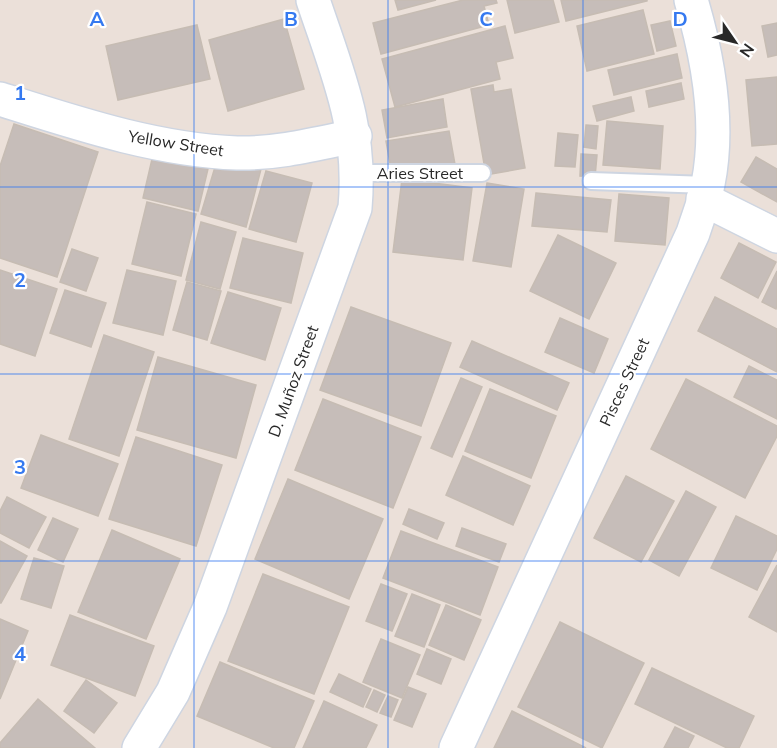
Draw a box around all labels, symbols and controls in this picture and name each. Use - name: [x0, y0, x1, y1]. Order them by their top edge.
- text: A: [90, 6, 105, 31]
- text: B: [284, 6, 298, 31]
- text: C: [479, 6, 493, 31]
- text: D: [672, 6, 688, 31]
- north arrow: [705, 12, 765, 72]
- text: N: [736, 40, 759, 61]
- text: 1: [14, 80, 26, 105]
- street label: Yellow Street: [126, 125, 225, 160]
- street label: Aries Street: [377, 163, 464, 183]
- text: 2: [14, 267, 26, 292]
- street label: D. Muñoz Street: [264, 322, 323, 440]
- street label: Pisces Street: [595, 334, 653, 429]
- text: 3: [14, 454, 26, 479]
- text: 4: [14, 641, 26, 666]

